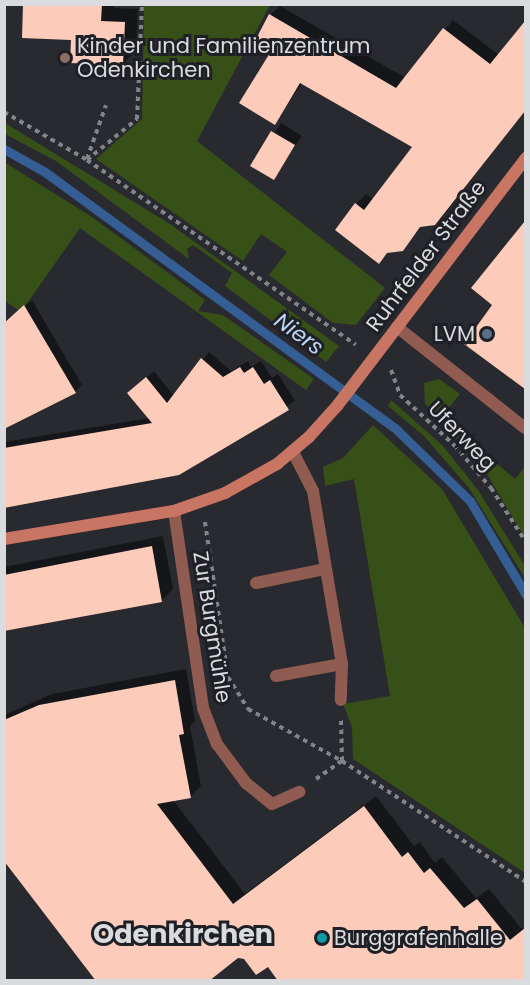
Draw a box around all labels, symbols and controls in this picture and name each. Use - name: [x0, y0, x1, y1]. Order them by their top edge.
- place label: Kinder und Familienzentrum Odenkirchen: [77, 33, 370, 83]
- marker: Kinder und Familienzentrum Odenkirchen: [58, 51, 72, 65]
- street label: Ruhrfelder Straße: [361, 176, 491, 336]
- water label: Niers: [269, 307, 329, 361]
- place label: LVM: [434, 321, 475, 347]
- marker: LVM: [480, 327, 494, 341]
- street label: Uferweg: [423, 396, 501, 476]
- street label: Zur Burgmühle: [188, 549, 236, 705]
- district label: Odenkirchen: [93, 918, 273, 950]
- place label: Burggrafenhalle: [334, 925, 503, 951]
- marker: Burggrafenhalle: [315, 931, 329, 945]

